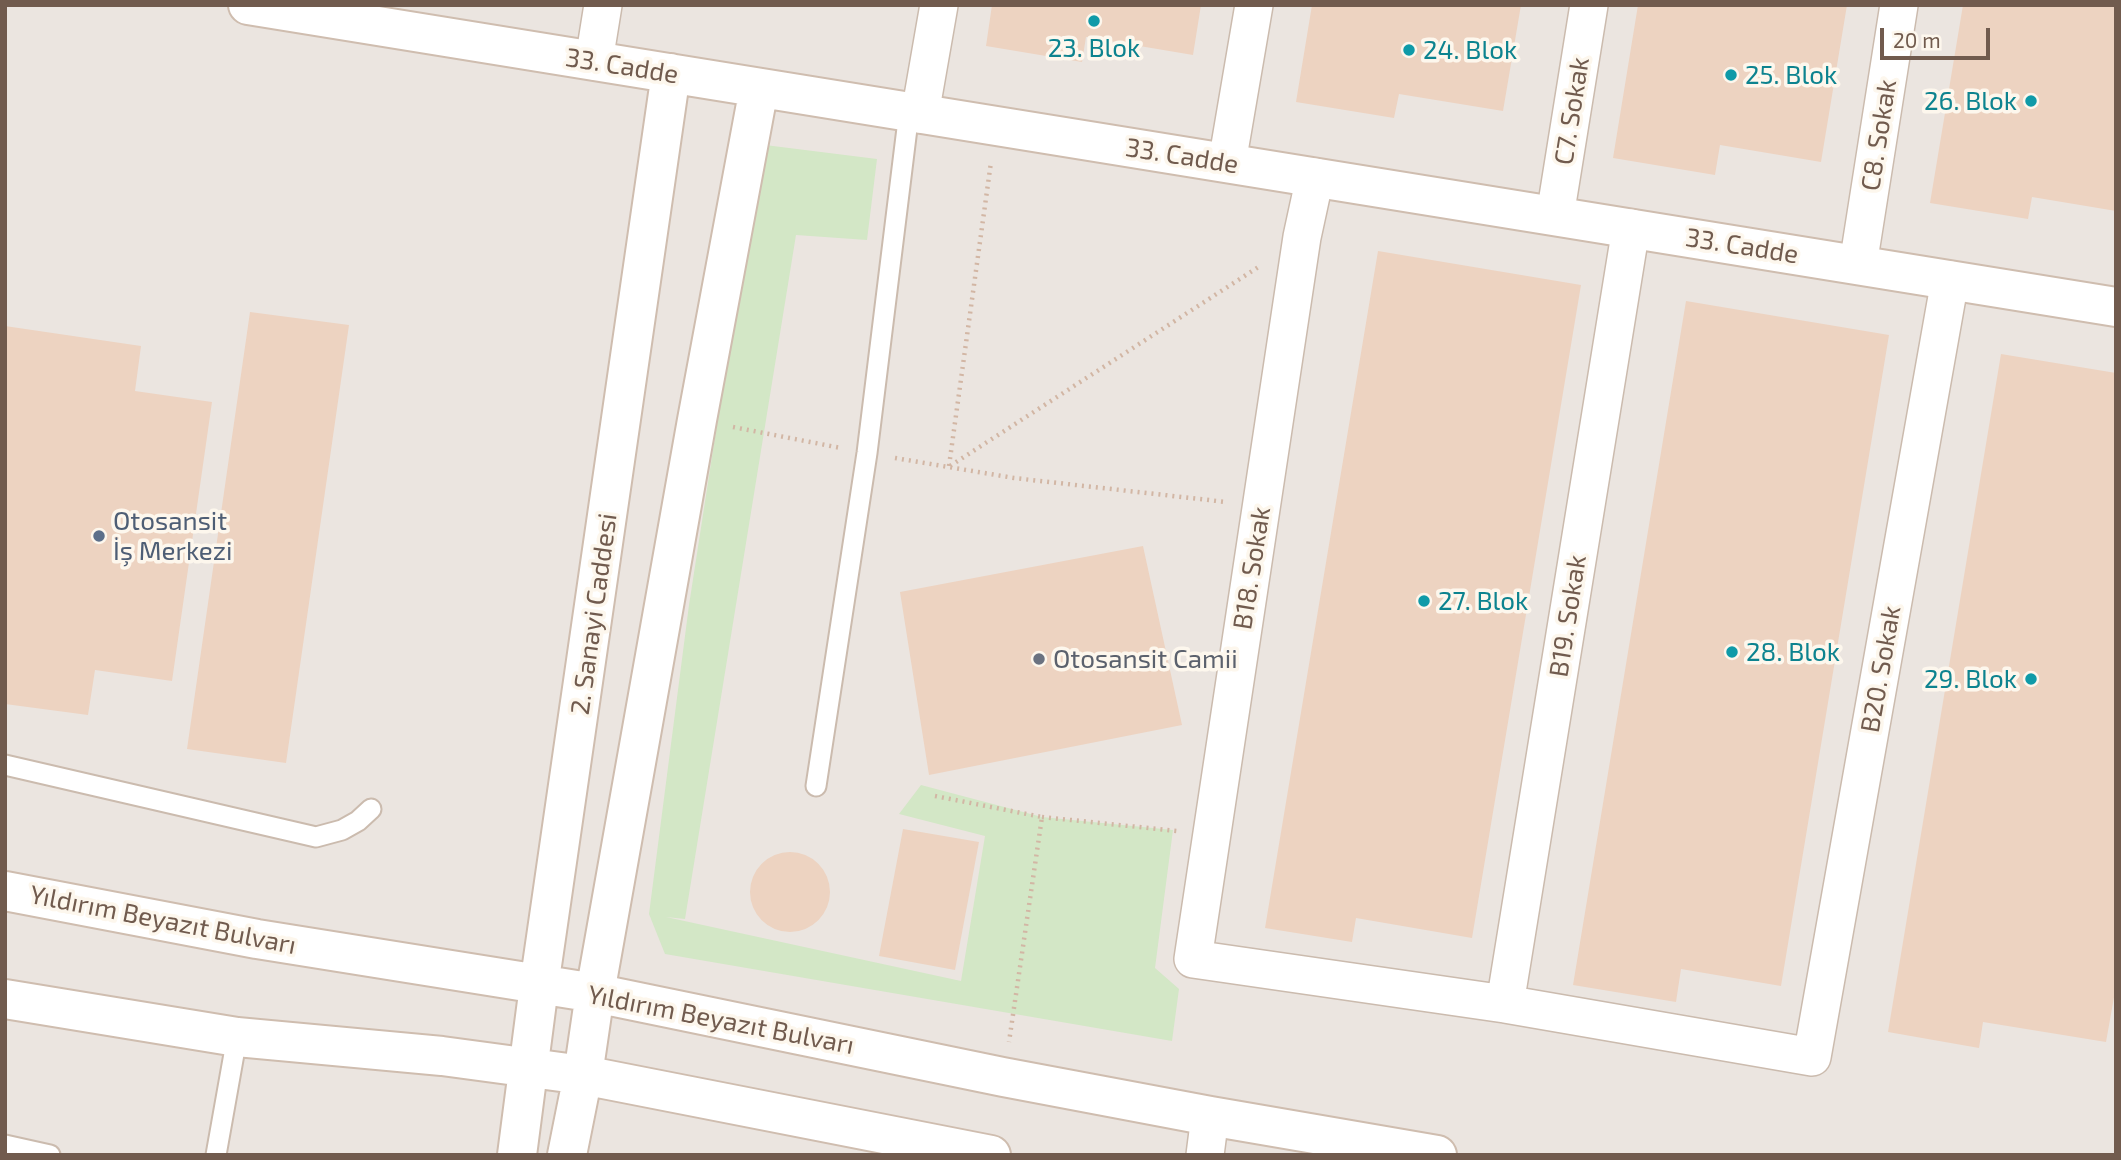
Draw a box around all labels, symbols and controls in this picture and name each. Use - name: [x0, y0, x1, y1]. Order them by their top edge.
- marker: 23. Blok: [1086, 13, 1102, 29]
- scale bar: [1883, 14, 1993, 58]
- text: 20 m: [1893, 27, 1941, 52]
- place label: 23. Blok: [1048, 32, 1140, 64]
- place label: 24. Blok: [1423, 34, 1517, 66]
- street label: 33. Cadde: [564, 42, 680, 90]
- marker: 24. Blok: [1401, 42, 1417, 58]
- street label: C7. Sokak: [1548, 55, 1596, 167]
- place label: 25. Blok: [1745, 59, 1837, 91]
- marker: 25. Blok: [1723, 67, 1739, 83]
- street label: C8. Sokak: [1855, 77, 1903, 193]
- place label: 26. Blok: [1924, 85, 2017, 117]
- marker: 26. Blok: [2023, 93, 2039, 109]
- street label: 33. Cadde: [1124, 132, 1240, 180]
- street label: 33. Cadde: [1684, 222, 1800, 270]
- street label: B18. Sokak: [1227, 504, 1277, 632]
- place label: Otosansit İş Merkezi: [113, 505, 233, 566]
- street label: 2. Sanayi Caddesi: [564, 511, 624, 717]
- marker: Otosansit İş Merkezi: [91, 528, 107, 544]
- street label: B19. Sokak: [1543, 553, 1593, 679]
- place label: 27. Blok: [1438, 585, 1528, 617]
- marker: 27. Blok: [1416, 593, 1432, 609]
- street label: B20. Sokak: [1855, 603, 1907, 735]
- place label: 28. Blok: [1746, 636, 1840, 668]
- place label: Otosansit Camii: [1053, 643, 1238, 675]
- marker: 28. Blok: [1724, 644, 1740, 660]
- marker: Otosansit Camii: [1031, 651, 1047, 667]
- place label: 29. Blok: [1924, 663, 2017, 695]
- marker: 29. Blok: [2023, 671, 2039, 687]
- street label: Yıldırım Beyazıt Bulvarı: [27, 879, 299, 961]
- street label: Yıldırım Beyazıt Bulvarı: [585, 979, 857, 1061]

